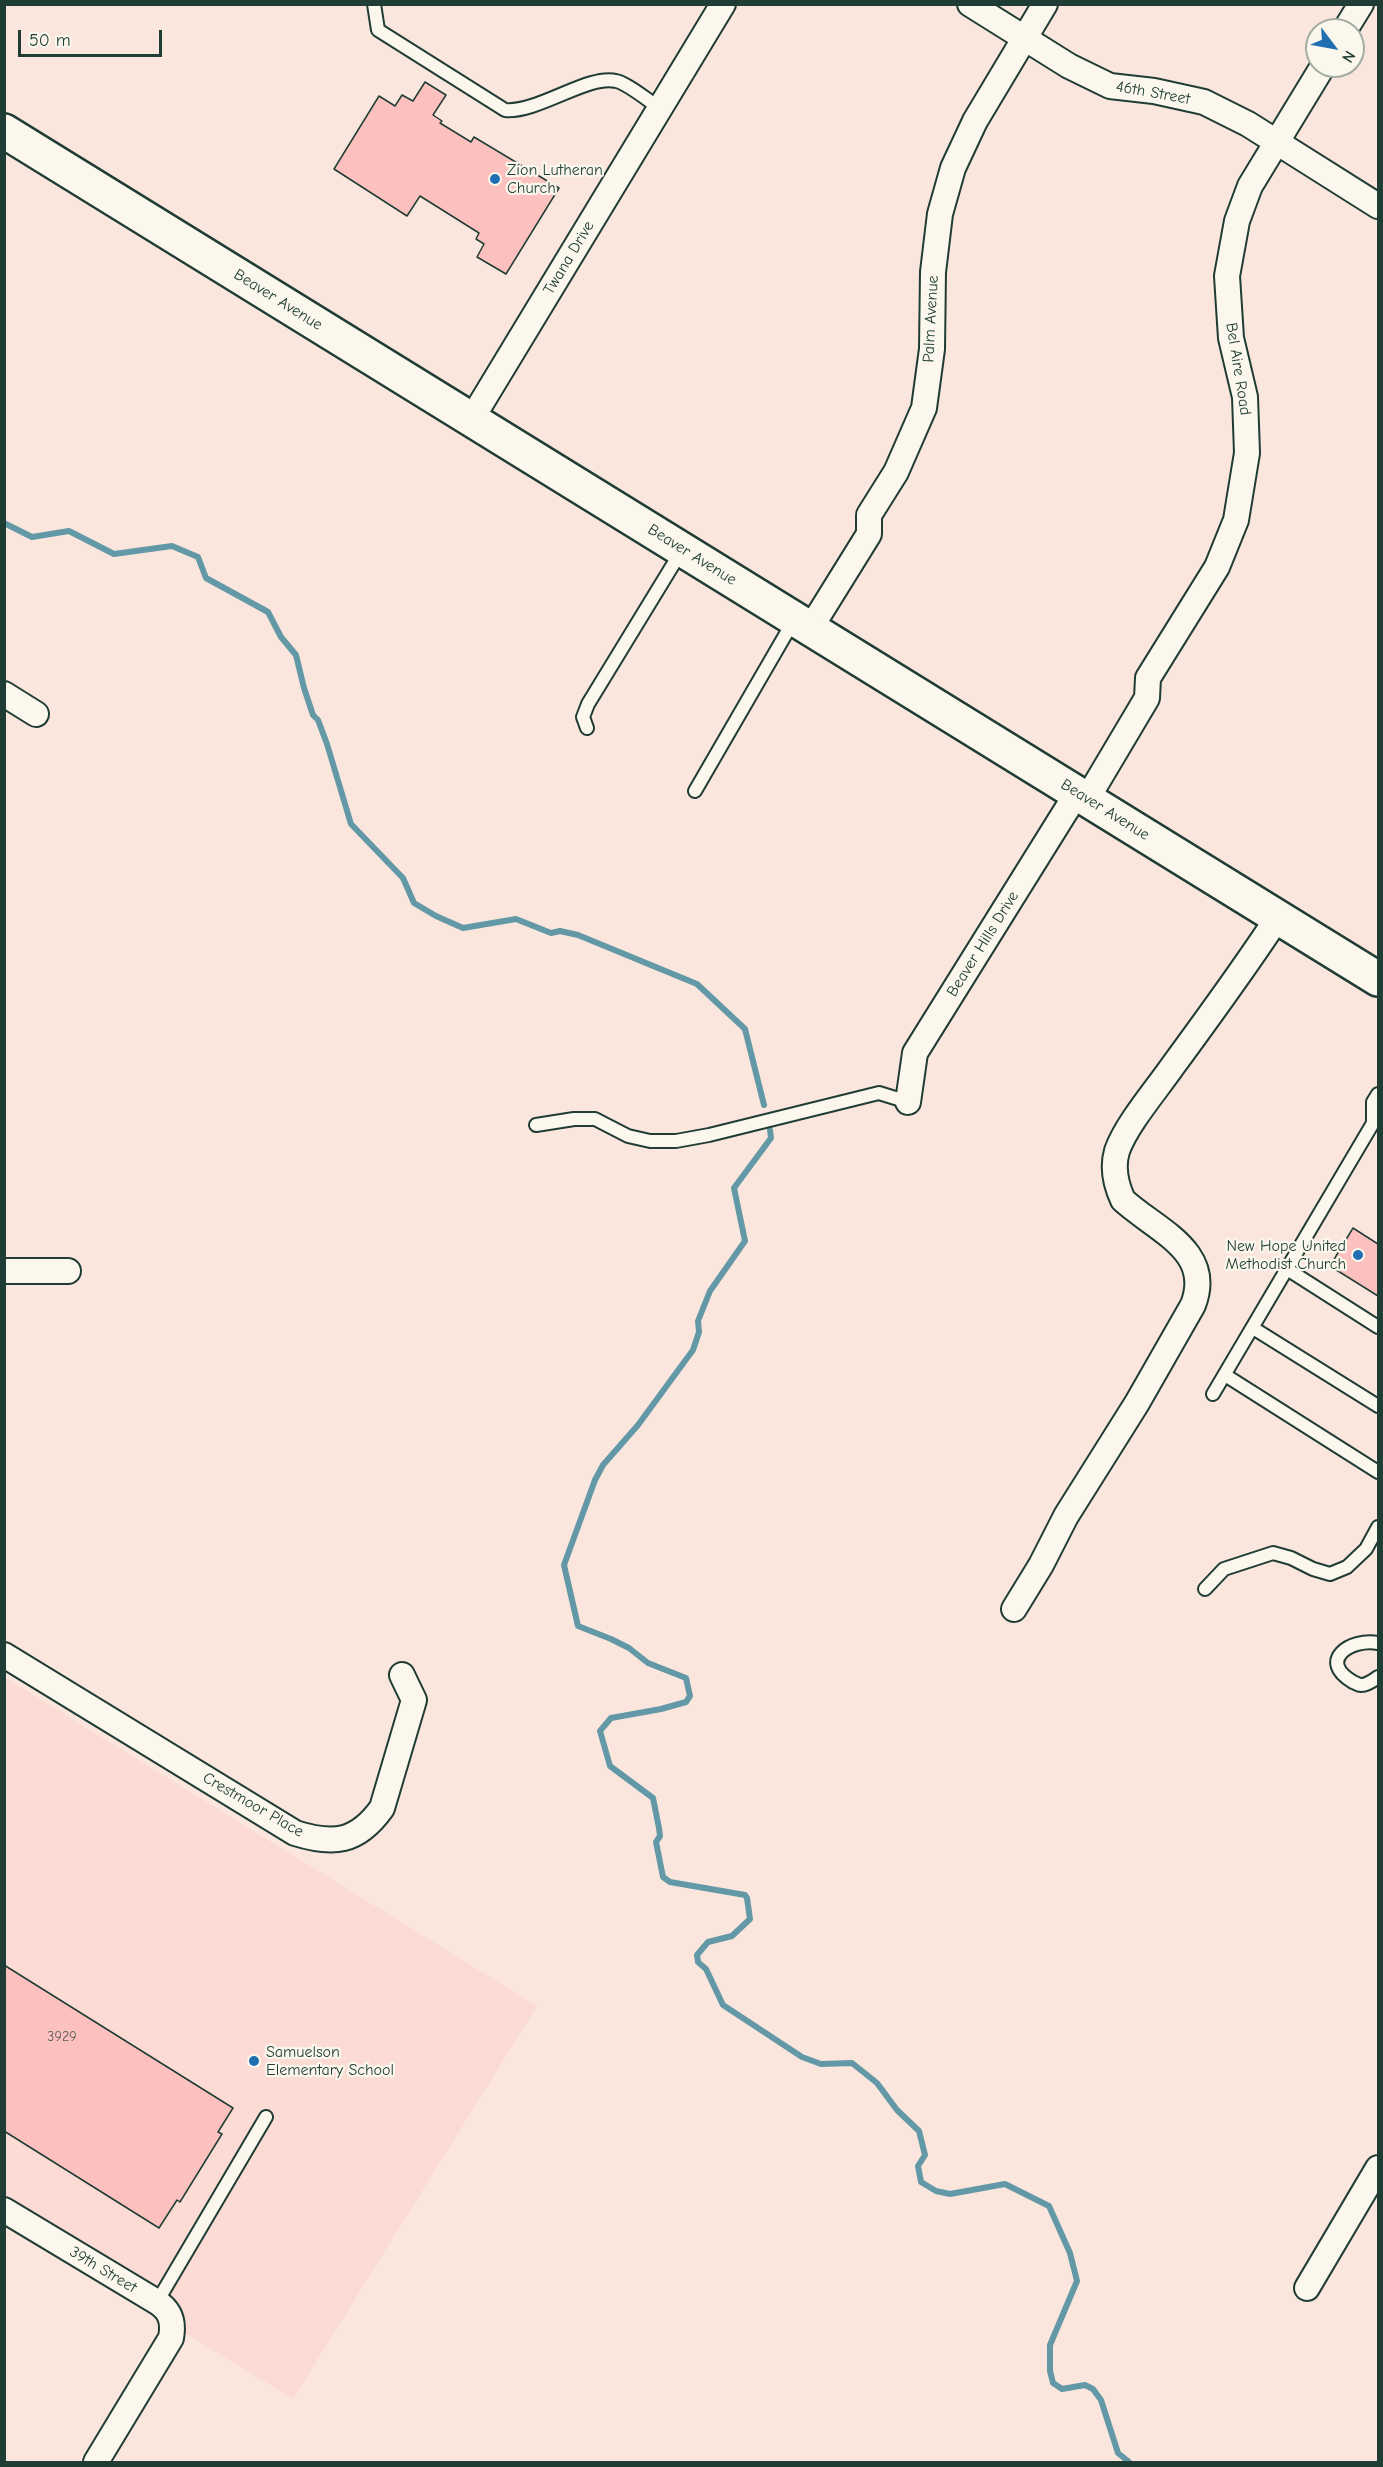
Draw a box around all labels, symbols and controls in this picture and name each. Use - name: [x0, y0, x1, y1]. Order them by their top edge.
- scale bar: [21, 18, 165, 56]
- north arrow: [1305, 18, 1365, 78]
- text: 50 m: [29, 30, 71, 51]
- text: N: [1338, 47, 1359, 66]
- street label: 46th Street: [1114, 77, 1192, 109]
- place label: Zion Lutheran Church: [507, 160, 603, 198]
- marker: Zion Lutheran Church: [488, 172, 502, 186]
- street label: Twana Drive: [539, 218, 599, 298]
- street label: Beaver Avenue: [230, 265, 326, 335]
- street label: Palm Avenue: [919, 275, 943, 363]
- street label: Bel Aire Road: [1221, 321, 1255, 417]
- street label: Beaver Avenue: [644, 520, 740, 590]
- street label: Beaver Avenue: [1057, 775, 1153, 845]
- street label: Beaver Hills Drive: [943, 888, 1023, 1000]
- place label: New Hope United Methodist Church: [1226, 1236, 1346, 1274]
- marker: New Hope United Methodist Church: [1351, 1248, 1365, 1262]
- street label: Crestmoor Place: [199, 1768, 307, 1842]
- house number: 3929: [47, 2029, 77, 2045]
- place label: Samuelson Elementary School: [266, 2042, 394, 2080]
- marker: Samuelson Elementary School: [247, 2054, 261, 2068]
- street label: 39th Street: [66, 2242, 140, 2298]

